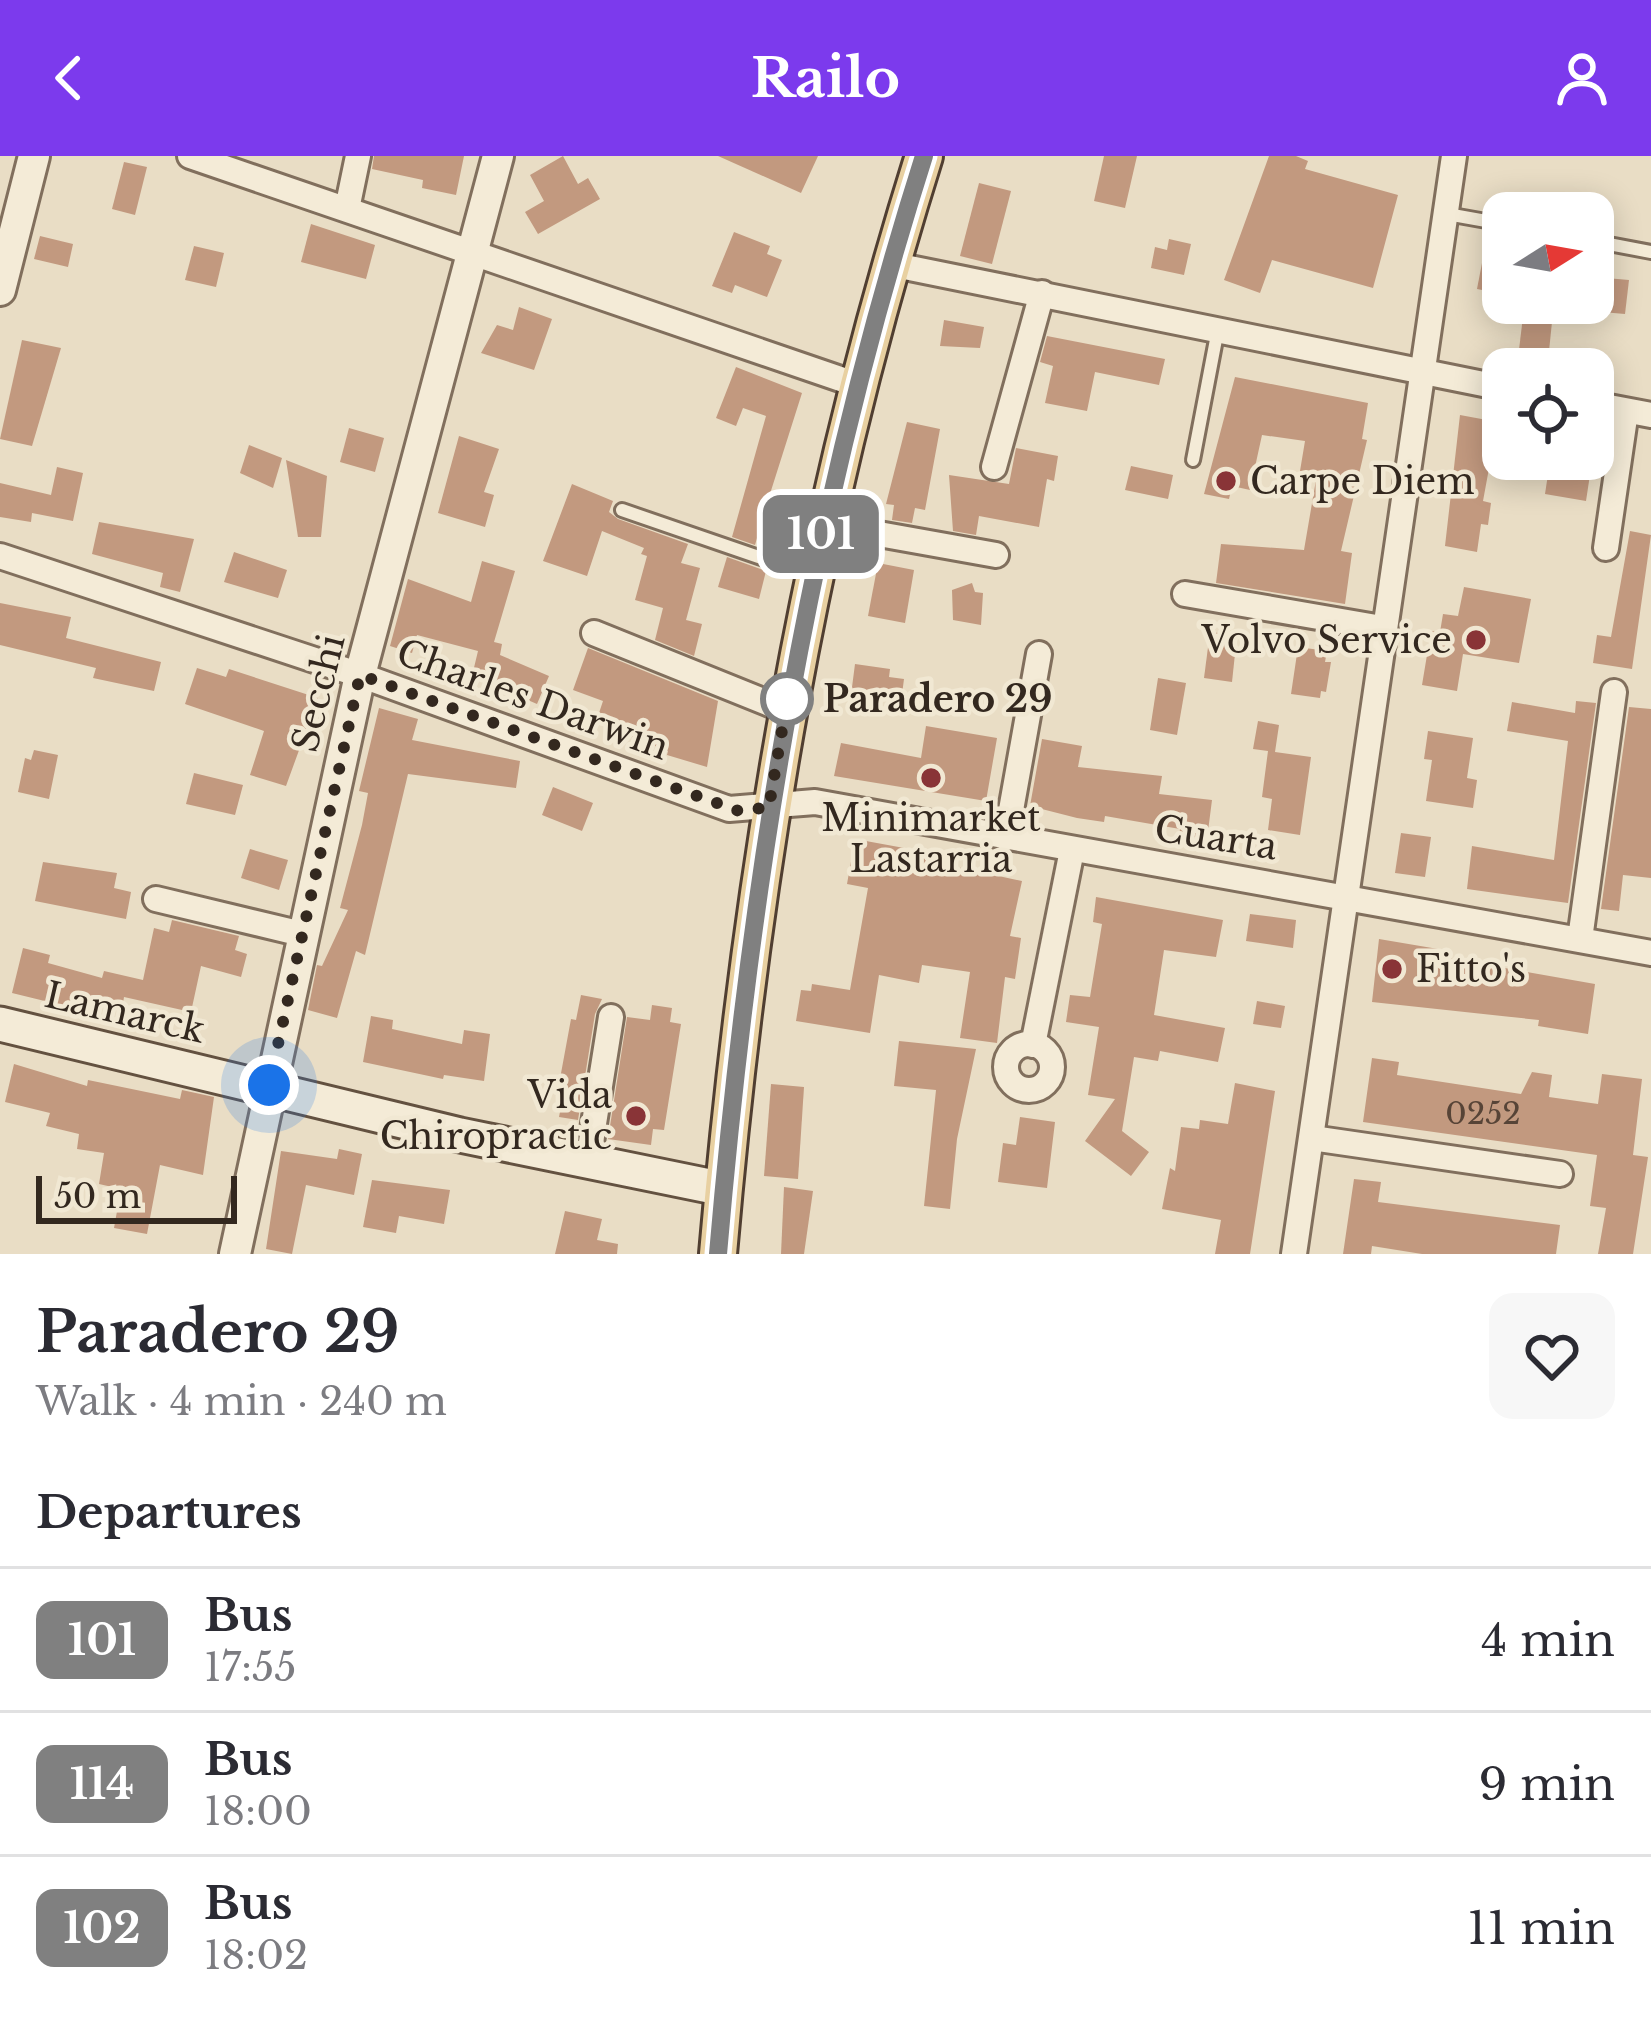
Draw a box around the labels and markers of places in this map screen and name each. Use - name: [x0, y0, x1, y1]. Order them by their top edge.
- place label: Carpe Diem: [1250, 459, 1475, 504]
- marker: Carpe Diem: [1213, 468, 1239, 494]
- place label: Volvo Service: [1201, 618, 1452, 663]
- marker: Volvo Service: [1463, 627, 1489, 653]
- marker: Paradero 29: [762, 674, 812, 724]
- place label: Paradero 29: [823, 677, 1053, 722]
- marker: Minimarket Lastarria: [918, 765, 944, 791]
- place label: Minimarket Lastarria: [821, 796, 1041, 882]
- place label: Fitto's: [1416, 947, 1526, 992]
- marker: Fitto's: [1379, 956, 1405, 982]
- place label: Vida Chiropractic: [380, 1073, 612, 1159]
- marker: Vida Chiropractic: [623, 1103, 649, 1129]

